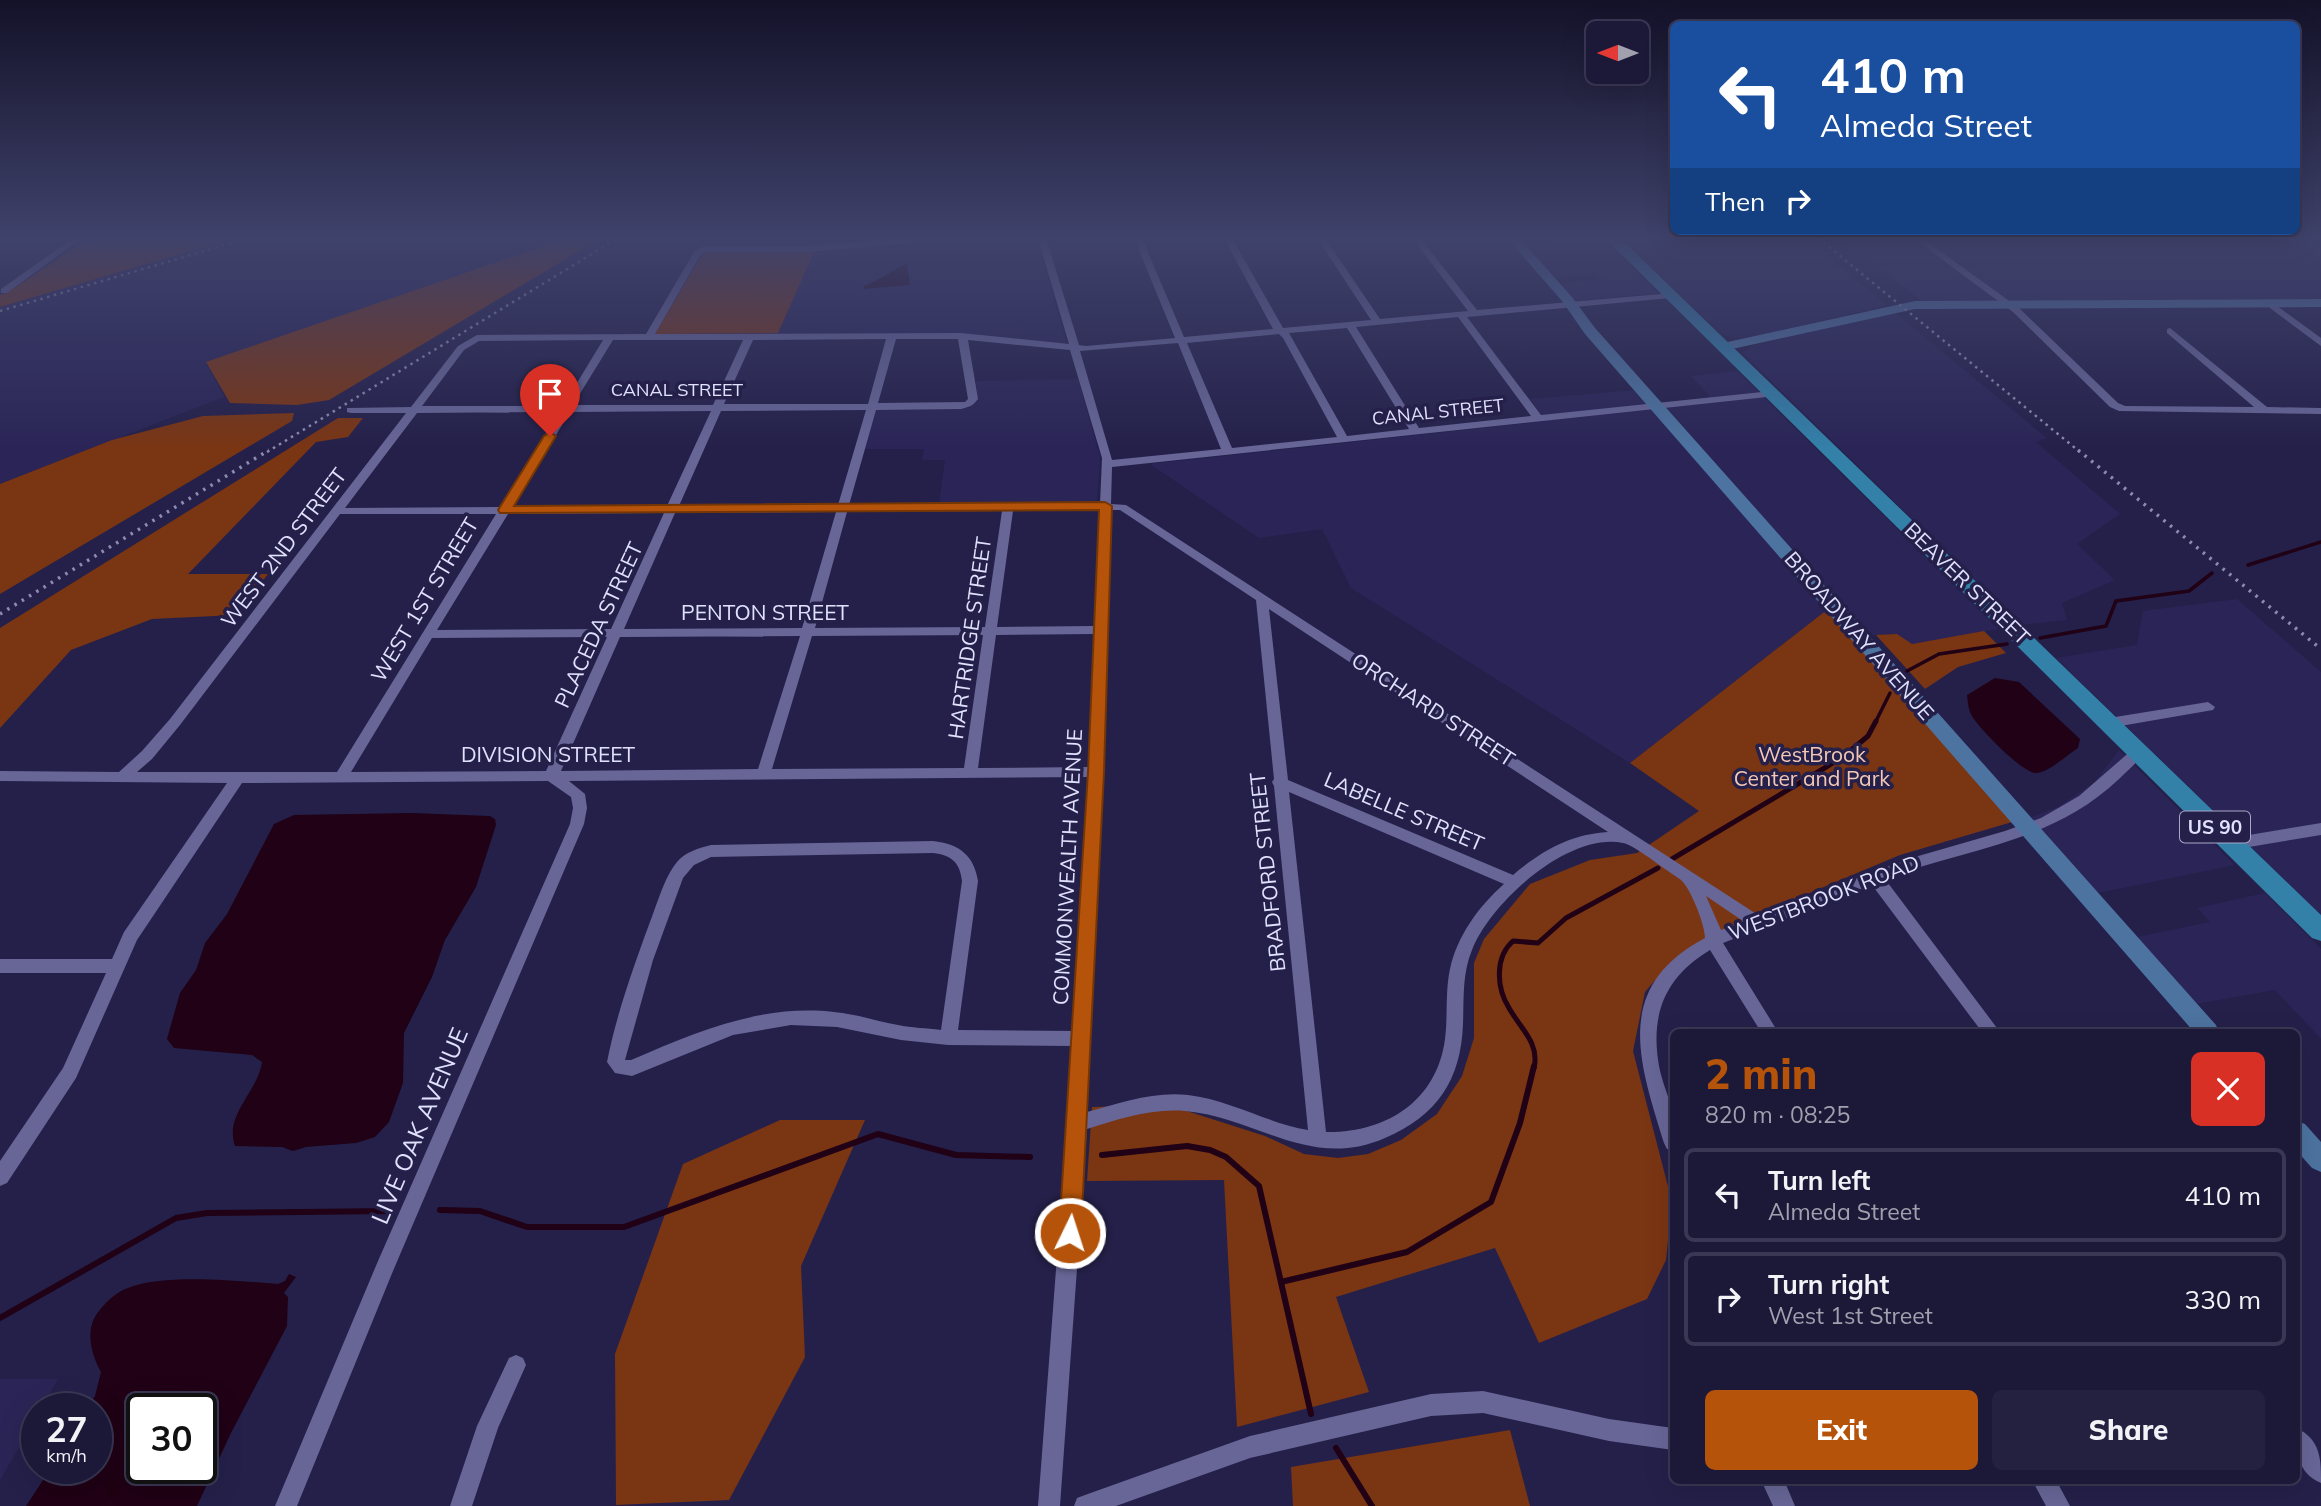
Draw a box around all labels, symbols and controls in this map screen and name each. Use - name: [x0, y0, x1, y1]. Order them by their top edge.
- north arrow: [1586, 21, 1648, 84]
- map controls: [1586, 21, 1649, 84]
- text: 410 m: [1820, 44, 1966, 105]
- icon: left: [1705, 49, 1796, 140]
- text: Almeda Street: [1820, 105, 2032, 145]
- icon: right: [1779, 182, 1817, 220]
- text: Then: [1705, 185, 1765, 218]
- pin: [520, 364, 580, 436]
- icon: arrive: [531, 375, 569, 413]
- street label: CANAL STREET: [611, 378, 743, 401]
- street label: CANAL STREET: [1371, 393, 1505, 430]
- street label: WEST 2ND STREET: [215, 462, 352, 632]
- street label: WEST 1ST STREET: [365, 512, 484, 686]
- street label: BEAVER STREET: [1899, 517, 2036, 650]
- street label: HARTRIDGE STREET: [942, 535, 996, 741]
- street label: PLACEDA STREET: [548, 537, 648, 712]
- street label: BROADWAY AVENUE: [1780, 546, 1940, 725]
- street label: PENTON STREET: [681, 599, 849, 625]
- street label: ORCHARD STREET: [1347, 647, 1520, 772]
- street label: COMMONWEALTH AVENUE: [1047, 728, 1087, 1006]
- street label: DIVISION STREET: [461, 741, 635, 767]
- park label: WestBrook Center and Park: [1734, 741, 1890, 791]
- street label: LABELLE STREET: [1321, 766, 1488, 857]
- street label: BRADFORD STREET: [1244, 771, 1290, 973]
- road number: US 90: [2180, 812, 2250, 842]
- street label: WESTBROOK ROAD: [1725, 849, 1923, 945]
- street label: LIVE OAK AVENUE: [364, 1023, 474, 1228]
- text: 2 min: [1705, 1047, 1818, 1100]
- button: close: [2191, 1052, 2265, 1126]
- text: 820 m · 08:25: [1705, 1100, 1850, 1129]
- text: Turn left: [1768, 1164, 1870, 1197]
- icon: left: [1709, 1176, 1747, 1214]
- text: 410 m: [2185, 1179, 2261, 1212]
- position arrow: [1033, 1196, 1107, 1270]
- text: Almeda Street: [1768, 1197, 1920, 1226]
- text: Turn right: [1768, 1268, 1889, 1301]
- icon: right: [1709, 1280, 1747, 1318]
- text: 330 m: [2185, 1283, 2261, 1316]
- text: West 1st Street: [1768, 1301, 1933, 1330]
- button: Exit: [1705, 1390, 1978, 1470]
- button: Share: [1992, 1390, 2265, 1470]
- speed limit sign: 30: [126, 1393, 217, 1484]
- text: 27: [45, 1407, 88, 1451]
- text: km/h: [46, 1444, 87, 1467]

